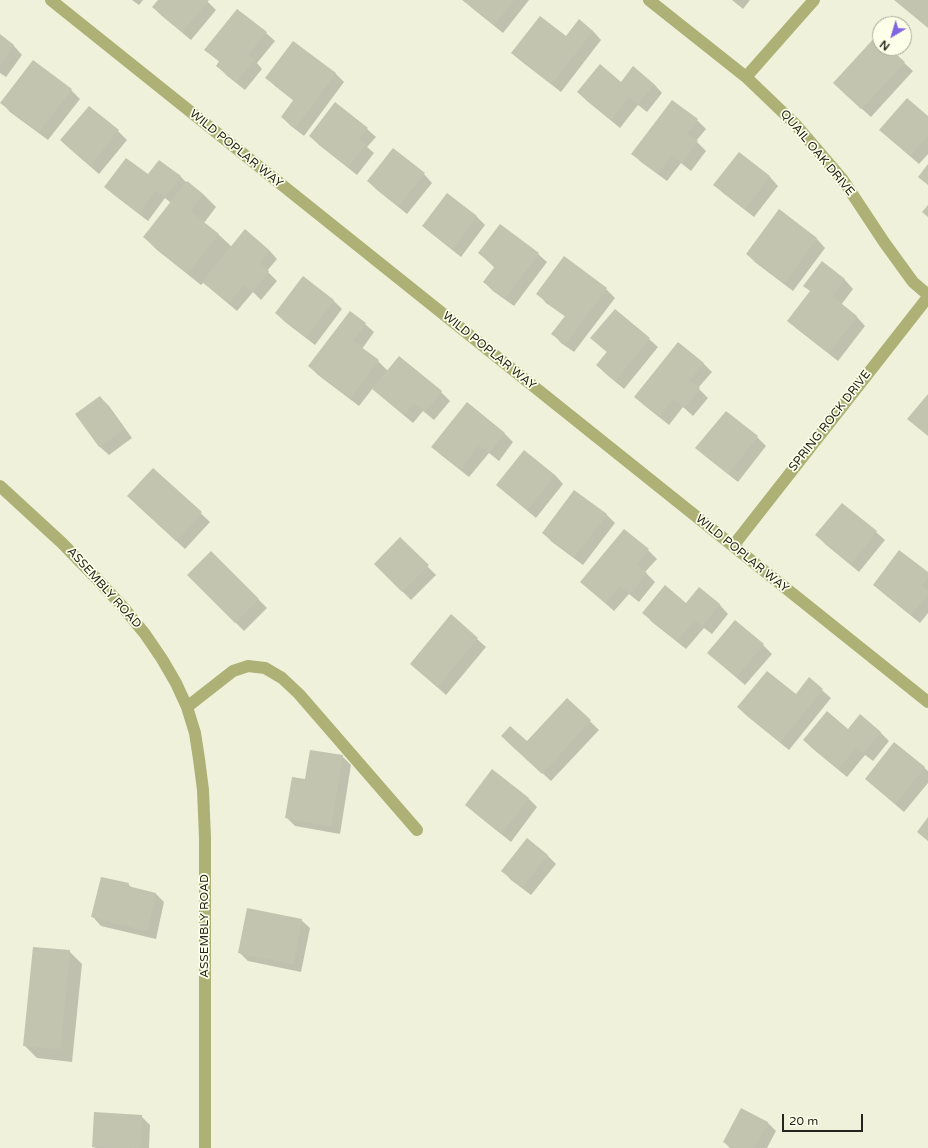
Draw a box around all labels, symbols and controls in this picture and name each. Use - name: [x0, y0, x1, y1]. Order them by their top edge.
- north arrow: [872, 16, 912, 56]
- text: N: [877, 37, 892, 53]
- street label: WILD POPLAR WAY: [186, 107, 286, 191]
- street label: QUAIL OAK DRIVE: [777, 107, 857, 199]
- street label: WILD POPLAR WAY: [439, 309, 539, 393]
- street label: SPRING ROCK DRIVE: [786, 368, 874, 474]
- street label: WILD POPLAR WAY: [692, 512, 792, 596]
- street label: ASSEMBLY ROAD: [64, 545, 144, 631]
- street label: ASSEMBLY ROAD: [198, 874, 212, 978]
- scale bar: [784, 1106, 865, 1132]
- text: 20 m: [789, 1114, 818, 1128]

